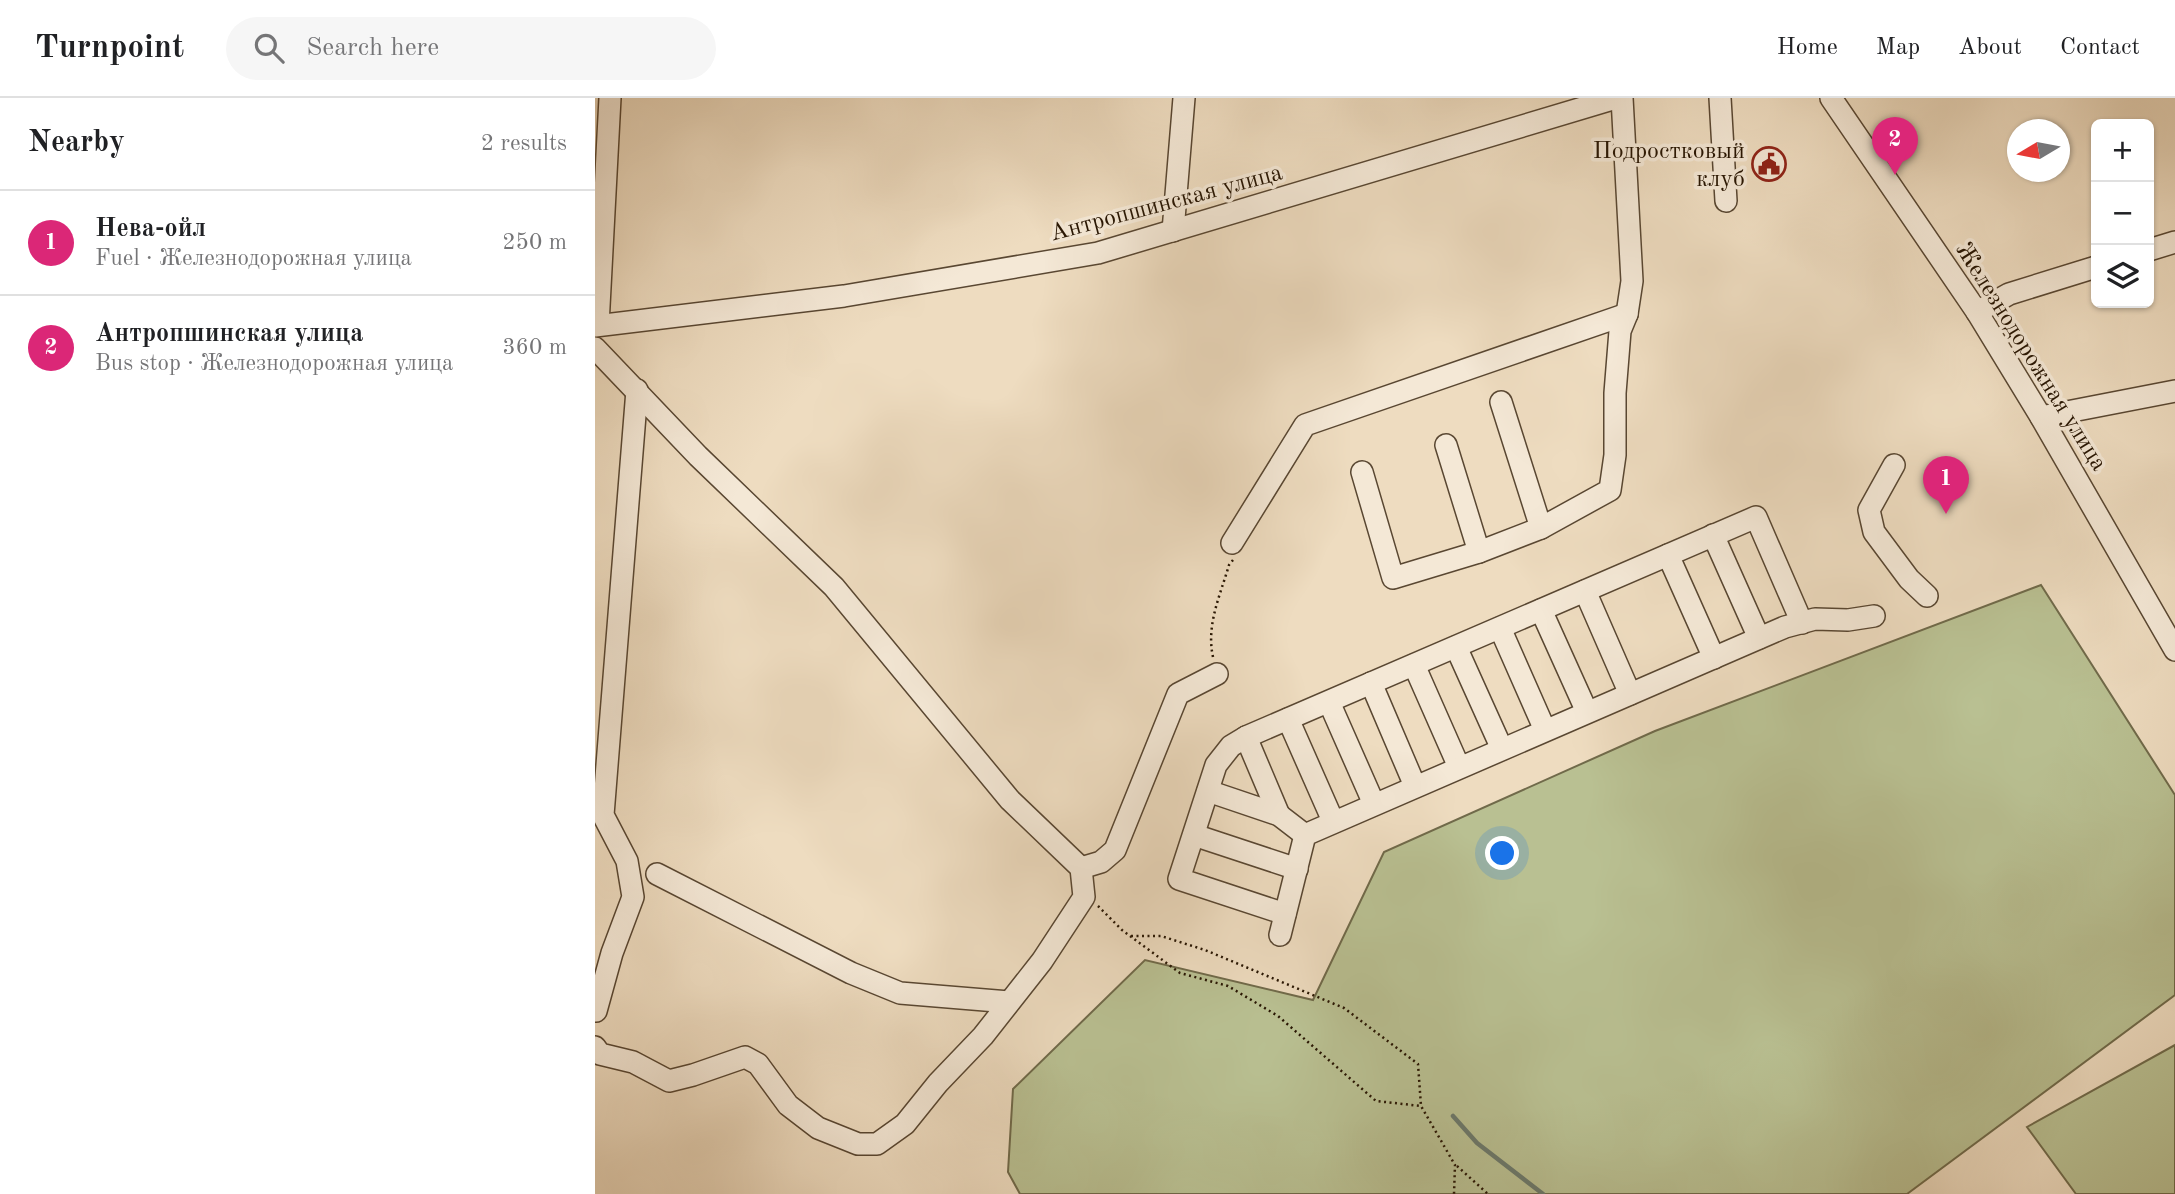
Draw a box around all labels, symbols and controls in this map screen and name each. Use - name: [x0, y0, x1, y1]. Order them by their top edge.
- search box: [226, 17, 716, 80]
- icon: search: [250, 29, 288, 67]
- text: Turnpoint: [35, 32, 184, 65]
- text: Search here: [306, 35, 439, 61]
- text: Home: [1777, 36, 1838, 60]
- text: Map: [1876, 36, 1920, 60]
- text: About: [1958, 36, 2022, 60]
- text: Contact: [2060, 36, 2140, 60]
- pin: 2: [1872, 117, 1918, 175]
- north arrow: [2007, 119, 2070, 182]
- map controls: [2091, 119, 2154, 308]
- button: +: [2091, 119, 2154, 182]
- text: Nearby: [28, 128, 125, 158]
- text: 2 results: [481, 132, 567, 155]
- place label: Подростковый клуб: [1593, 140, 1745, 192]
- public building icon: Подростковый клуб: [1750, 145, 1788, 183]
- street label: Антропшинская улица: [1048, 161, 1285, 247]
- button: −: [2091, 182, 2154, 245]
- text: Нева-ойл: [95, 216, 206, 242]
- text: 1: [44, 231, 58, 254]
- text: 250 m: [502, 231, 567, 254]
- street label: Железнодорожная улица: [1950, 239, 2111, 475]
- button: layers: [2091, 245, 2154, 308]
- text: Fuel · Железнодорожная улица: [95, 247, 412, 270]
- text: Антропшинская улица: [95, 321, 364, 347]
- text: 2: [44, 336, 58, 359]
- text: 360 m: [502, 336, 567, 359]
- text: Bus stop · Железнодорожная улица: [95, 352, 453, 375]
- pin: 1: [1923, 456, 1969, 514]
- your location: [1485, 836, 1519, 870]

